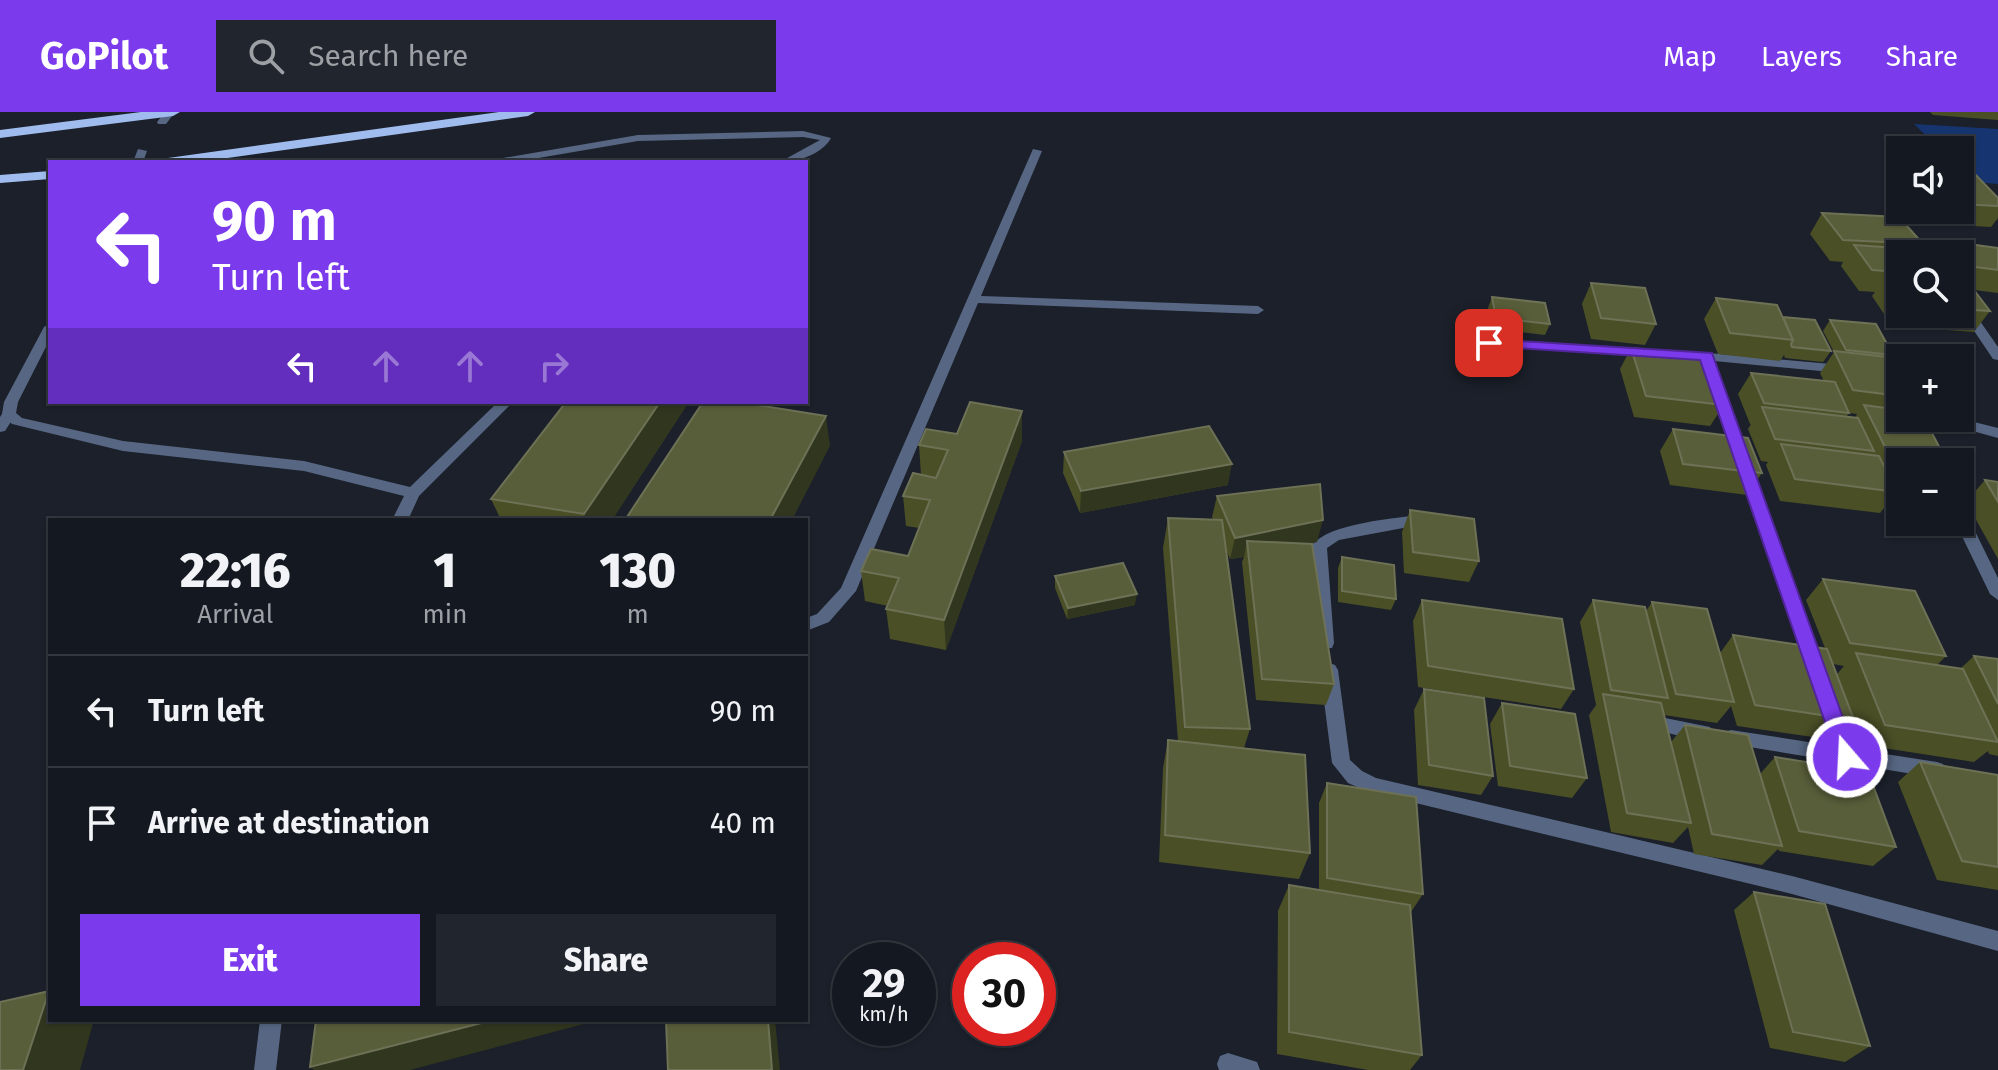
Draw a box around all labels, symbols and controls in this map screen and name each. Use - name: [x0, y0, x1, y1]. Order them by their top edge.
- search box: [216, 20, 776, 92]
- text: GoPilot: [40, 33, 168, 79]
- icon: search: [244, 34, 288, 78]
- text: Search here: [308, 38, 468, 74]
- text: Map: [1663, 40, 1717, 73]
- text: Layers: [1761, 40, 1842, 73]
- text: Share: [1886, 40, 1958, 73]
- map controls: [1886, 136, 1974, 536]
- button: sound: [1886, 136, 1974, 224]
- text: 90 m: [212, 188, 337, 255]
- icon: left: [80, 192, 184, 296]
- button: search: [1886, 240, 1974, 328]
- text: Turn left: [212, 256, 350, 300]
- pin: [1455, 309, 1523, 377]
- icon: arrive: [1467, 321, 1511, 365]
- icon: left: [280, 344, 324, 388]
- icon: ahead: [364, 344, 408, 388]
- icon: ahead: [448, 344, 492, 388]
- icon: right: [532, 344, 576, 388]
- button: +: [1886, 344, 1974, 432]
- button: −: [1886, 448, 1974, 536]
- text: 22:16: [180, 542, 290, 600]
- text: 1: [434, 542, 456, 600]
- text: 130: [599, 542, 676, 600]
- text: Arrival: [197, 599, 273, 630]
- text: min: [423, 599, 467, 630]
- text: m: [627, 599, 649, 630]
- icon: left: [80, 689, 124, 733]
- text: Turn left: [148, 693, 264, 729]
- text: 90 m: [710, 693, 776, 729]
- position arrow: [1805, 715, 1889, 799]
- icon: arrive: [80, 801, 124, 845]
- text: Arrive at destination: [148, 805, 430, 841]
- text: 40 m: [710, 805, 776, 841]
- button: Exit: [80, 914, 420, 1006]
- button: Share: [436, 914, 776, 1006]
- speed limit sign: 30: [952, 942, 1056, 1046]
- text: 29: [863, 960, 905, 1008]
- text: km/h: [859, 1002, 909, 1026]

